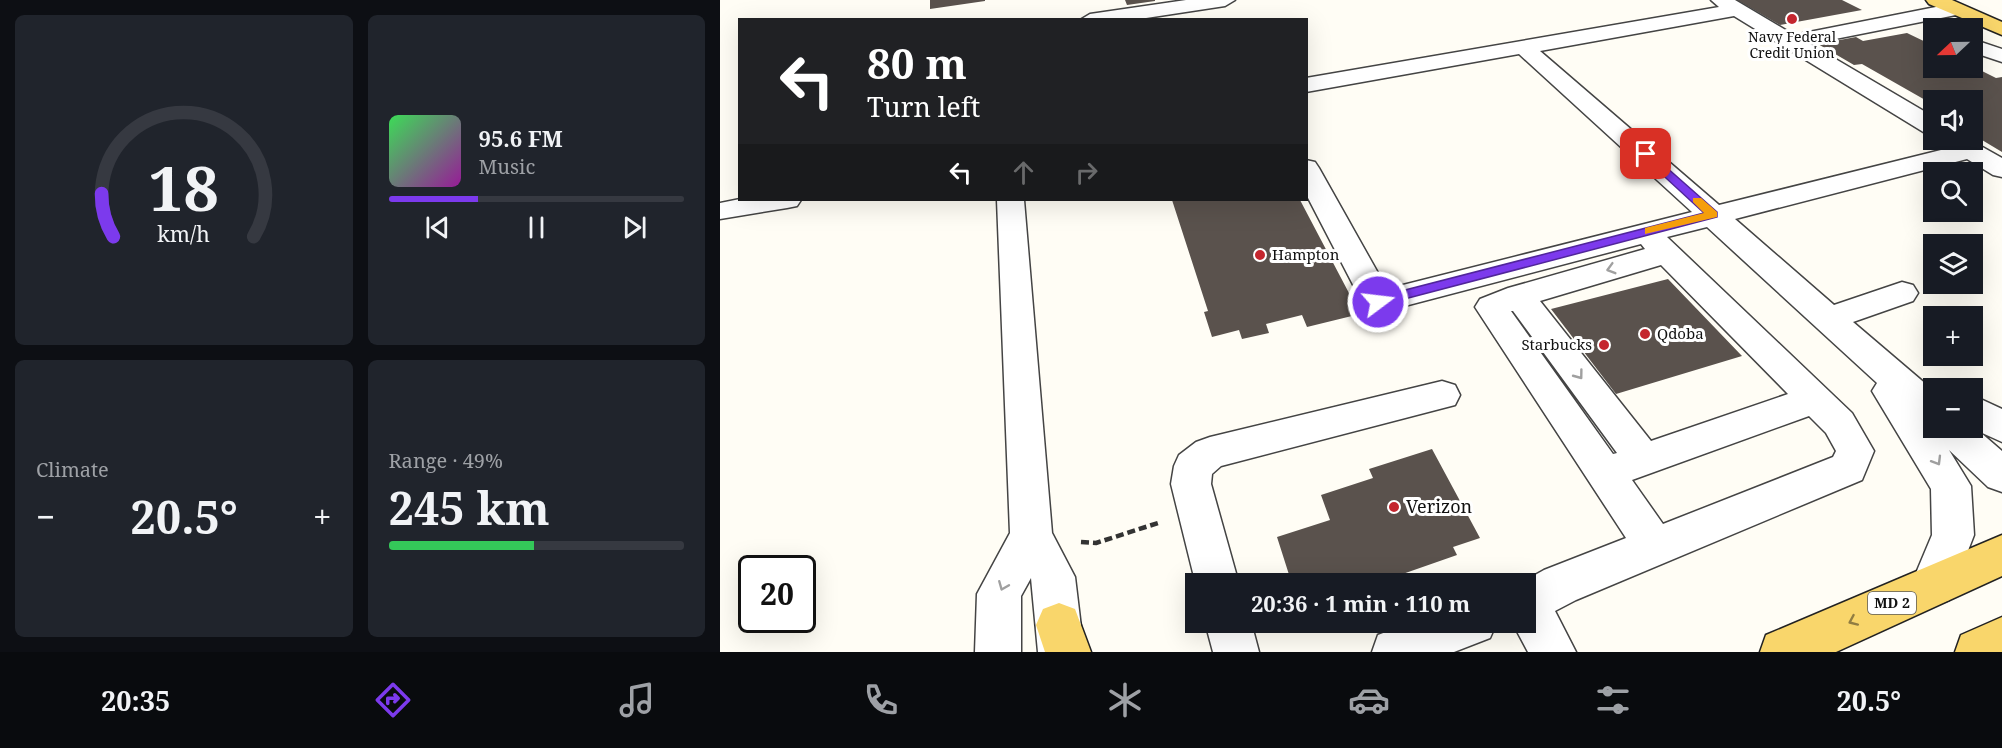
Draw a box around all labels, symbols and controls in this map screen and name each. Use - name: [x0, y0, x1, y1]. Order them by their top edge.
- marker: Navy Federal Credit Union: [1785, 12, 1799, 26]
- north arrow: [1923, 18, 1983, 78]
- map controls: [1923, 18, 1983, 438]
- place label: Navy Federal Credit Union: [1748, 27, 1837, 62]
- text: 80 m: [867, 34, 967, 91]
- icon: left: [768, 42, 846, 120]
- text: Turn left: [867, 88, 980, 125]
- button: sound: [1923, 90, 1983, 150]
- text: 95.6 FM: [479, 123, 563, 153]
- pin: [1620, 128, 1671, 179]
- icon: arrive: [1629, 137, 1662, 170]
- text: 18: [148, 144, 219, 229]
- text: Music: [479, 153, 535, 180]
- icon: left: [944, 156, 977, 189]
- icon: ahead: [1007, 156, 1040, 189]
- icon: right: [1070, 156, 1103, 189]
- button: search: [1923, 162, 1983, 222]
- icon: previous: [421, 211, 454, 244]
- icon: pause: [520, 211, 553, 244]
- icon: next: [618, 211, 651, 244]
- text: km/h: [157, 219, 210, 248]
- button: layers: [1923, 234, 1983, 294]
- place label: Hampton: [1272, 244, 1340, 264]
- marker: Hampton: [1253, 248, 1267, 262]
- one-way arrow: [1606, 262, 1617, 274]
- position arrow: [1346, 270, 1410, 334]
- button: +: [1923, 306, 1983, 366]
- place label: Qdoba: [1657, 323, 1704, 343]
- marker: Qdoba: [1638, 327, 1652, 341]
- place label: Starbucks: [1521, 334, 1592, 354]
- marker: Starbucks: [1597, 338, 1611, 352]
- one-way arrow: [1572, 368, 1583, 379]
- button: −: [1923, 378, 1983, 438]
- text: Range · 49%: [389, 447, 503, 474]
- one-way arrow: [1929, 454, 1940, 465]
- text: Climate: [36, 456, 109, 483]
- text: 245 km: [389, 477, 550, 538]
- text: 20.5°: [130, 486, 238, 547]
- text: −: [36, 494, 55, 539]
- text: +: [313, 494, 331, 539]
- place label: Verizon: [1406, 494, 1473, 518]
- marker: Verizon: [1387, 500, 1401, 514]
- speed limit sign: 20: [738, 555, 816, 633]
- one-way arrow: [998, 580, 1010, 591]
- text: 20:36 · 1 min · 110 m: [1251, 588, 1470, 618]
- road number: MD 2: [1868, 592, 1916, 614]
- one-way arrow: [1848, 614, 1859, 626]
- icon: directions: [372, 679, 414, 721]
- icon: music: [616, 679, 658, 721]
- icon: phone: [860, 679, 902, 721]
- icon: climate: [1104, 679, 1146, 721]
- icon: car: [1348, 679, 1390, 721]
- icon: filters: [1592, 679, 1634, 721]
- text: 20:35: [101, 682, 170, 719]
- text: 20.5°: [1836, 682, 1901, 719]

